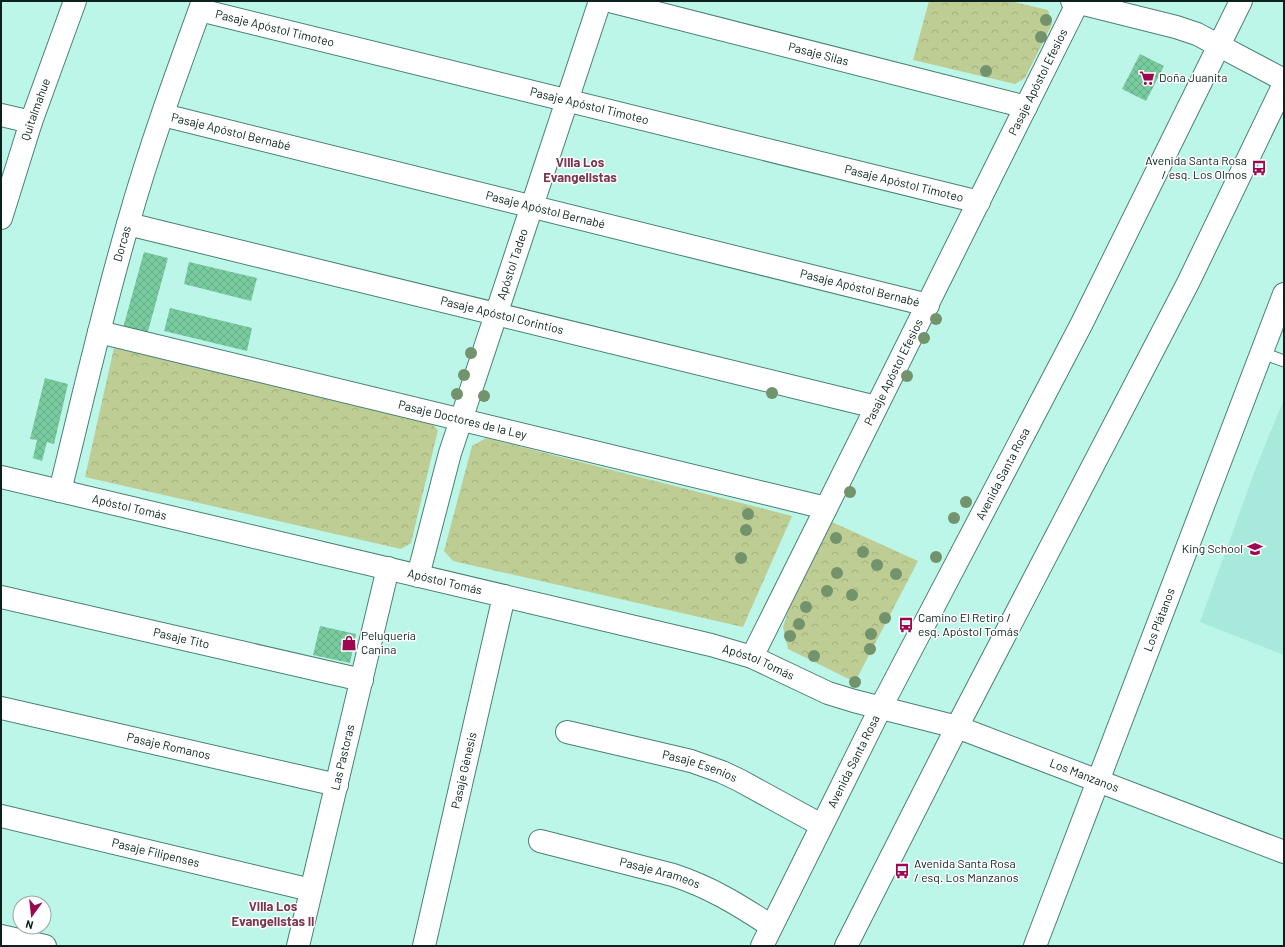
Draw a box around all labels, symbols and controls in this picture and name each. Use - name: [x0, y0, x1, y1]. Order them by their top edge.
- street label: Pasaje Apóstol Timoteo: [214, 6, 336, 49]
- street label: Pasaje Apóstol Efesios: [1005, 26, 1070, 137]
- street label: Pasaje Silas: [787, 39, 850, 68]
- supermarket icon: Doña Juanita: [1138, 69, 1156, 87]
- place label: Doña Juanita: [1159, 70, 1227, 84]
- street label: Quitalmahue: [18, 76, 52, 142]
- street label: Pasaje Apóstol Timoteo: [529, 84, 651, 126]
- street label: Pasaje Apóstol Bernabé: [170, 109, 292, 152]
- place label: Avenida Santa Rosa / esq. Los Olmos: [1145, 153, 1247, 181]
- district label: Villa Los Evangelistas: [543, 154, 617, 185]
- bus stop icon: Avenida Santa Rosa / esq. Los Olmos: [1250, 159, 1268, 177]
- street label: Pasaje Apóstol Timoteo: [843, 161, 965, 204]
- street label: Pasaje Apóstol Bernabé: [484, 187, 607, 231]
- street label: Dorcas: [110, 224, 133, 263]
- street label: Apóstol Tadeo: [493, 226, 530, 301]
- street label: Pasaje Apóstol Bernabé: [799, 266, 921, 309]
- street label: Pasaje Apóstol Corintios: [439, 293, 565, 336]
- street label: Pasaje Apóstol Efesios: [860, 316, 925, 428]
- street label: Pasaje Doctores de la Ley: [397, 397, 529, 441]
- street label: Avenida Santa Rosa: [972, 425, 1032, 522]
- street label: Apóstol Tomás: [91, 491, 169, 522]
- school or university icon: King School: [1246, 540, 1264, 558]
- place label: King School: [1182, 541, 1243, 555]
- street label: Apóstol Tomás: [406, 565, 484, 597]
- street label: Los Plátanos: [1140, 586, 1177, 653]
- place label: Camino El Retiro / esq. Apóstol Tomás: [918, 610, 1019, 638]
- bus stop icon: Camino El Retiro / esq. Apóstol Tomás: [897, 616, 915, 634]
- street label: Pasaje Tito: [152, 624, 211, 651]
- place label: Peluquería Canina: [361, 628, 416, 656]
- shop icon: Peluquería Canina: [340, 634, 358, 652]
- street label: Apóstol Tomás: [721, 641, 797, 682]
- street label: Avenida Santa Rosa: [824, 712, 882, 810]
- street label: Las Pastoras: [327, 723, 357, 791]
- street label: Pasaje Romanos: [126, 729, 212, 762]
- street label: Pasaje Génesis: [448, 731, 479, 810]
- street label: Pasaje Esenios: [661, 747, 740, 784]
- street label: Los Manzanos: [1048, 755, 1121, 794]
- street label: Pasaje Filipenses: [111, 835, 201, 869]
- street label: Pasaje Arameos: [618, 854, 703, 891]
- place label: Avenida Santa Rosa / esq. Los Manzanos: [914, 856, 1019, 884]
- bus stop icon: Avenida Santa Rosa / esq. Los Manzanos: [893, 862, 911, 880]
- north arrow: [12, 895, 52, 935]
- district label: Villa Los Evangelistas II: [231, 898, 315, 929]
- text: N: [24, 918, 35, 932]

